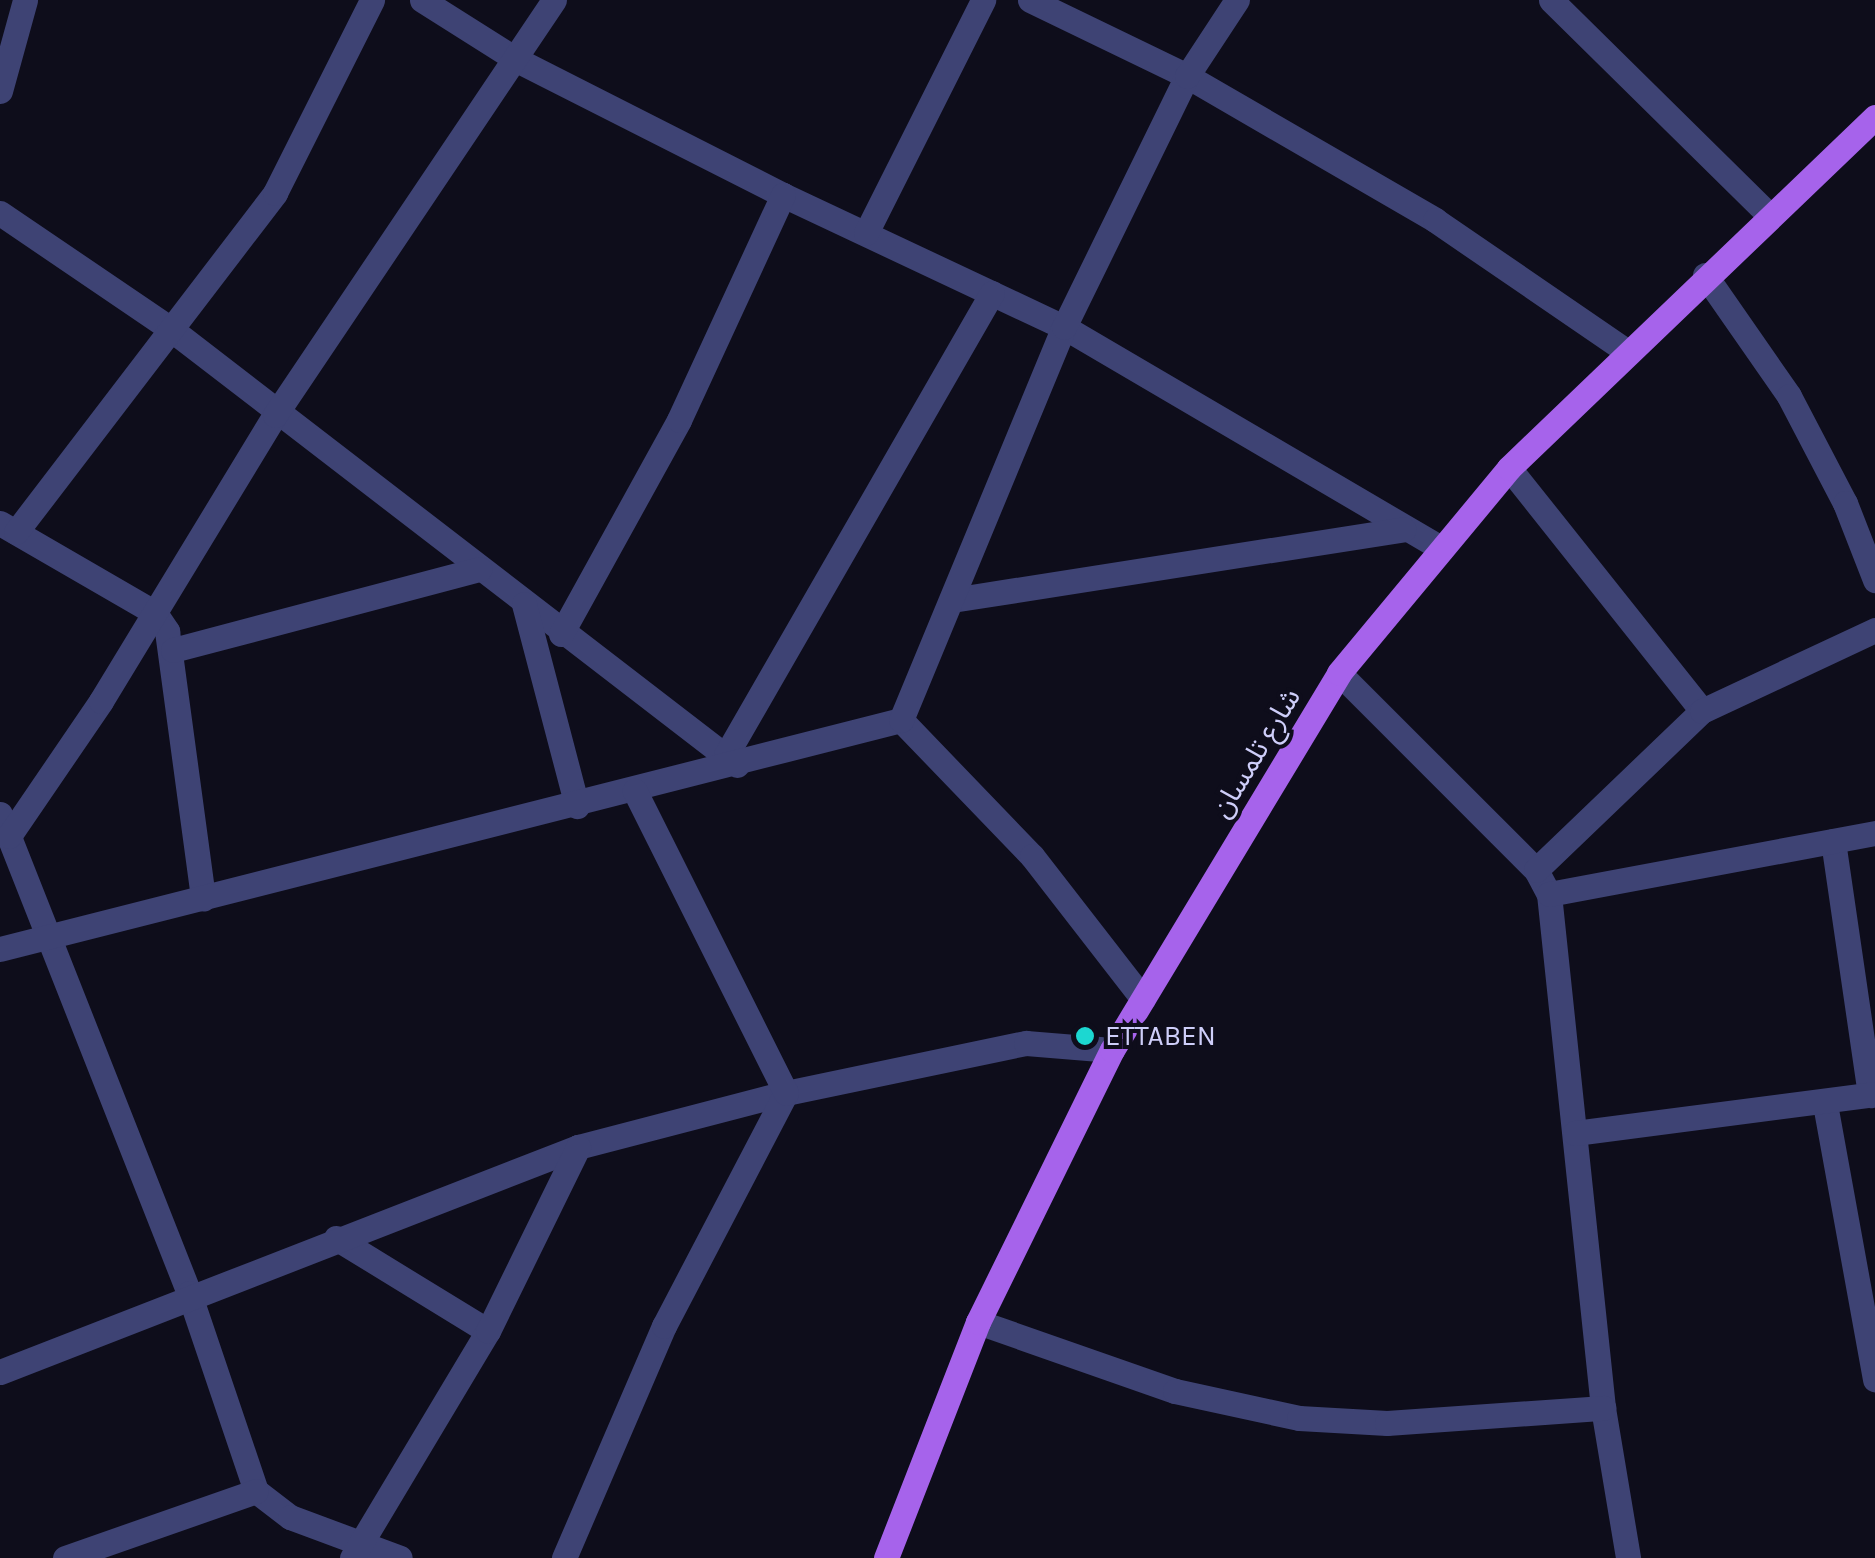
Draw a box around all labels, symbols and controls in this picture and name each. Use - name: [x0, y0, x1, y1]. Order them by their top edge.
- street label: شارع تلمسان: [1204, 682, 1308, 824]
- place label: ETTABEN: [1105, 1019, 1216, 1053]
- marker: ETTABEN: [1074, 1025, 1096, 1047]

